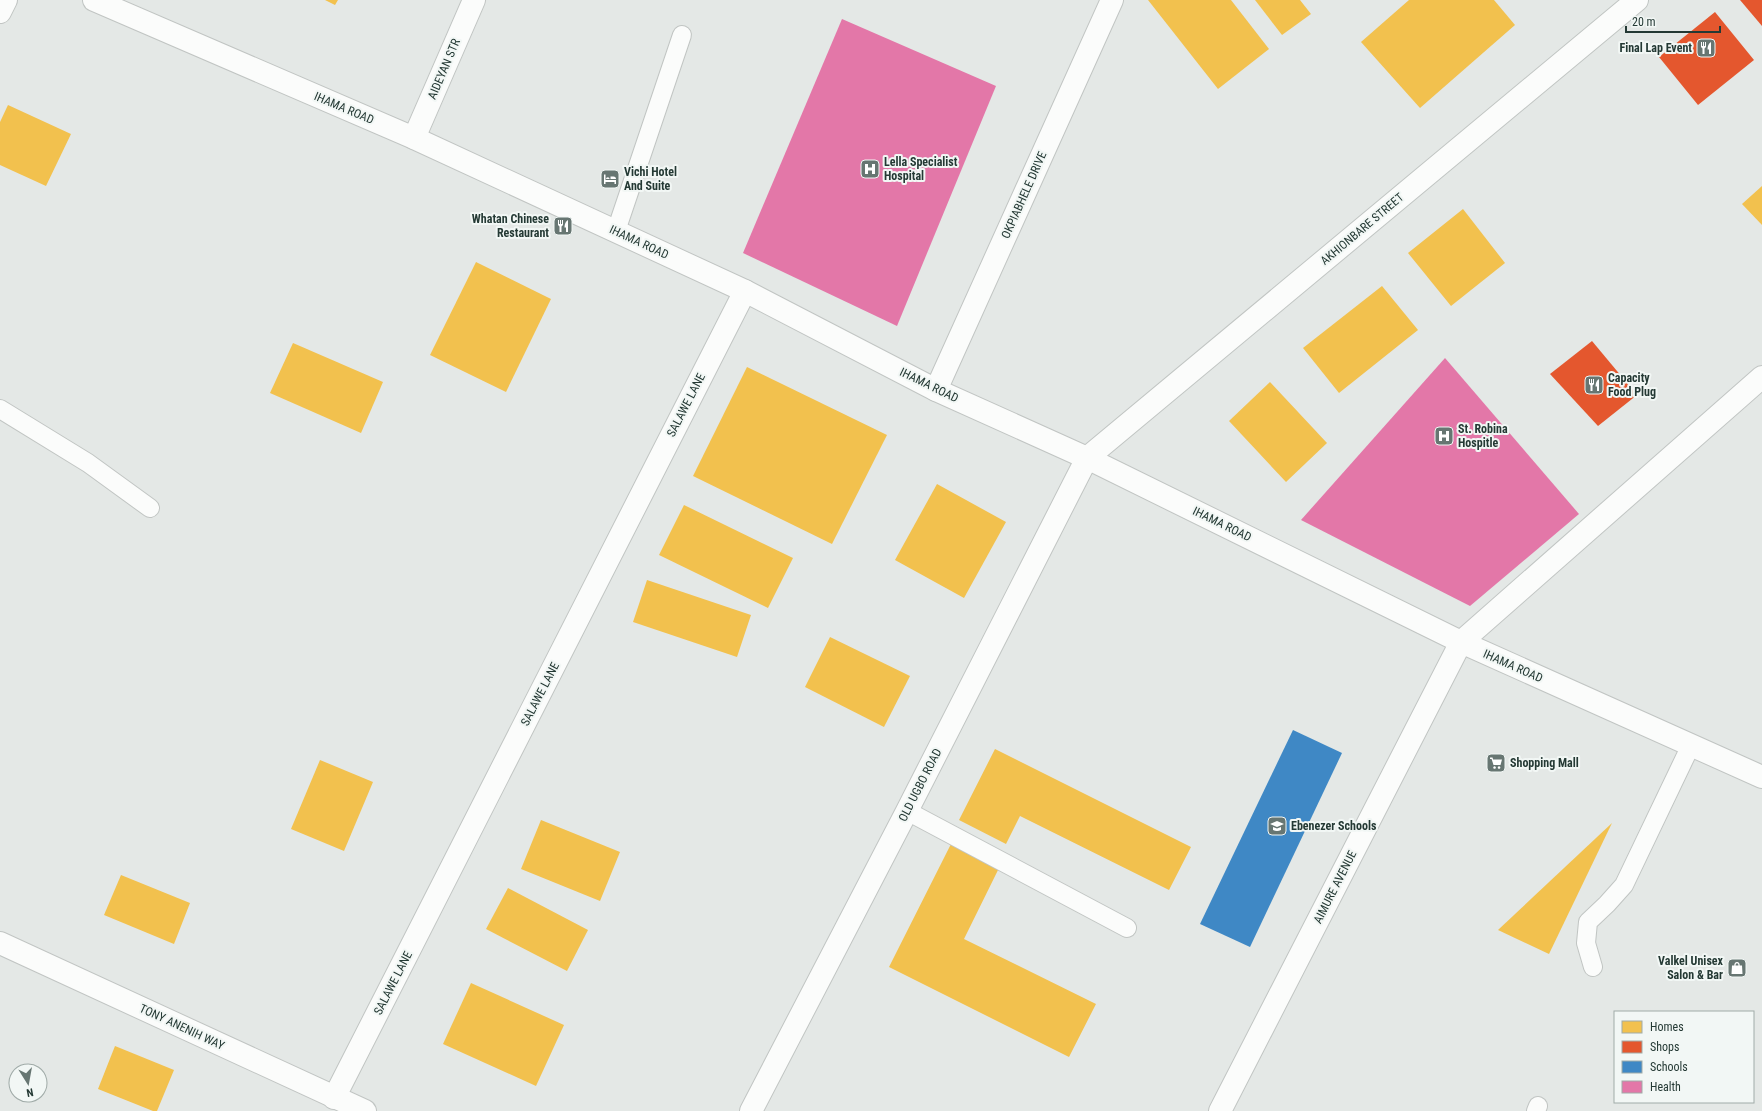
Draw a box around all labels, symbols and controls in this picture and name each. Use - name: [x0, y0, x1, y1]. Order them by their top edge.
- scale bar: [1626, 8, 1720, 34]
- text: 20 m: [1632, 15, 1656, 29]
- street label: AIDEYAN STR: [425, 36, 463, 101]
- restaurant icon: Final Lap Event: [1695, 37, 1717, 59]
- place label: Final Lap Event: [1619, 41, 1692, 55]
- street label: IHAMA ROAD: [312, 89, 376, 127]
- street label: OKPIABHELE DRIVE: [999, 149, 1049, 241]
- place label: Lella Specialist Hospital: [884, 155, 958, 183]
- hospital icon: Lella Specialist Hospital: [859, 158, 881, 180]
- place label: Vichi Hotel And Suite: [624, 165, 677, 193]
- hotel icon: Vichi Hotel And Suite: [599, 168, 621, 190]
- street label: AKHIONBARE STREET: [1318, 190, 1406, 268]
- place label: Whatan Chinese Restaurant: [472, 212, 549, 240]
- restaurant icon: Whatan Chinese Restaurant: [552, 215, 574, 237]
- street label: IHAMA ROAD: [607, 222, 671, 262]
- street label: IHAMA ROAD: [897, 365, 961, 405]
- street label: SALAWE LANE: [664, 371, 708, 439]
- place label: Capacity Food Plug: [1608, 371, 1656, 399]
- restaurant icon: Capacity Food Plug: [1583, 374, 1605, 396]
- place label: St. Robina Hospitle: [1458, 422, 1508, 450]
- hospital icon: St. Robina Hospitle: [1433, 425, 1455, 447]
- street label: IHAMA ROAD: [1190, 504, 1254, 544]
- street label: IHAMA ROAD: [1481, 647, 1545, 685]
- street label: SALAWE LANE: [518, 660, 562, 728]
- street label: OLD UGBO ROAD: [896, 746, 944, 824]
- supermarket icon: Shopping Mall: [1485, 752, 1507, 774]
- place label: Shopping Mall: [1510, 756, 1579, 770]
- school or university icon: Ebenezer Schools: [1266, 815, 1288, 837]
- place label: Ebenezer Schools: [1291, 819, 1377, 833]
- street label: AIMURE AVENUE: [1311, 848, 1359, 926]
- street label: SALAWE LANE: [371, 949, 415, 1017]
- place label: Valkel Unisex Salon & Bar: [1658, 954, 1724, 982]
- shop icon: Valkel Unisex Salon & Bar: [1726, 957, 1748, 979]
- street label: TONY ANENIH WAY: [137, 1001, 227, 1053]
- legend: [1614, 1011, 1754, 1103]
- text: Homes: [1650, 1020, 1684, 1034]
- text: Shops: [1650, 1040, 1679, 1054]
- text: Schools: [1650, 1060, 1688, 1074]
- north arrow: [8, 1063, 48, 1103]
- text: Health: [1650, 1080, 1681, 1094]
- text: N: [25, 1085, 34, 1099]

